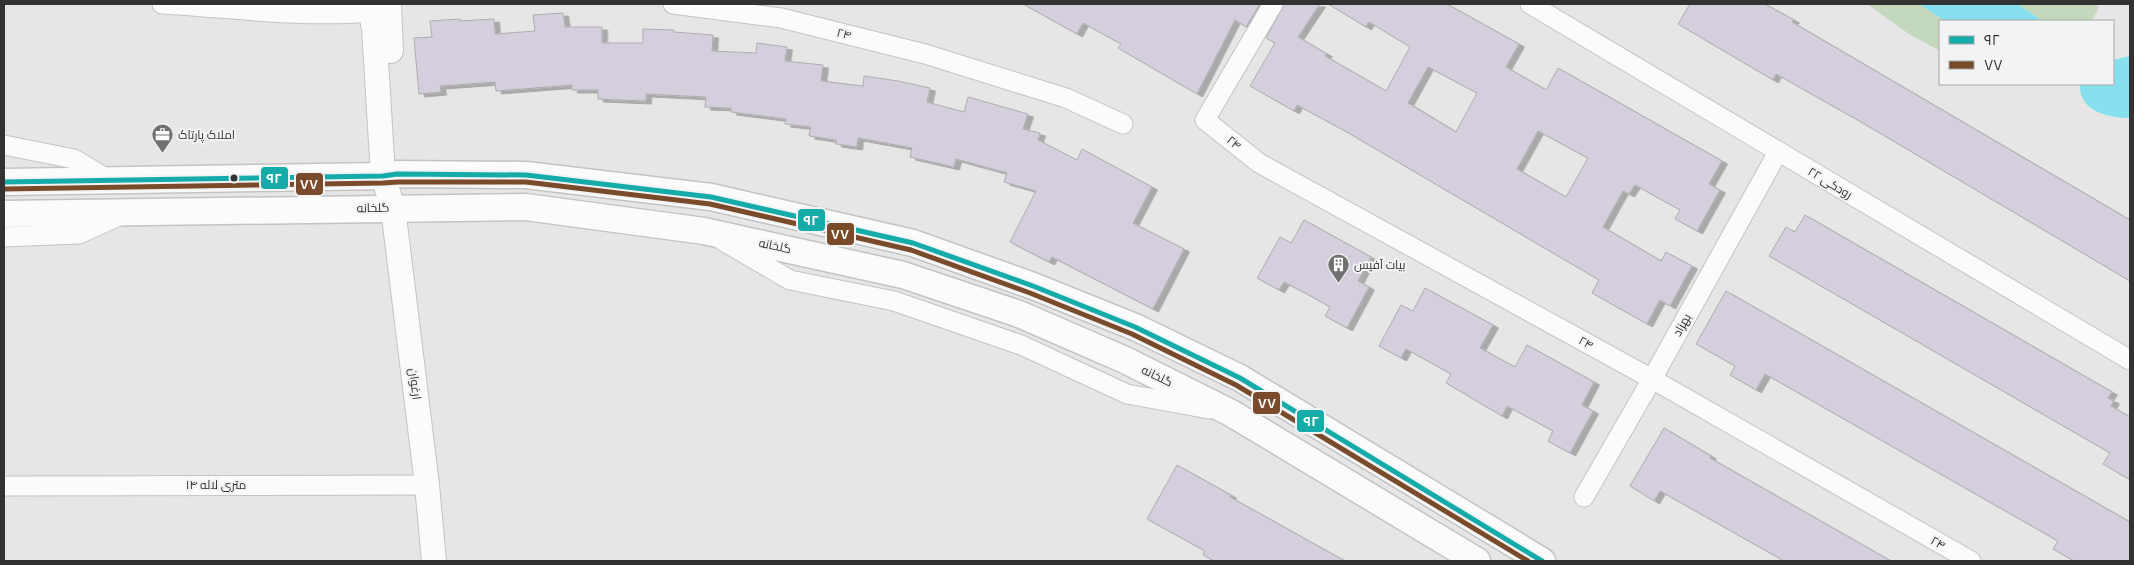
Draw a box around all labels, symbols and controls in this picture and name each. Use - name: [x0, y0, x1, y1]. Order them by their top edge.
- legend: [1939, 20, 2114, 85]
- street label: ۲۴: [835, 25, 853, 43]
- text: ۹۲: [1984, 31, 2000, 49]
- text: ۷۷: [1984, 56, 2003, 74]
- office icon: املاک پارتاک: [150, 123, 174, 154]
- place label: املاک پارتاک: [178, 128, 235, 144]
- street label: ۲۴: [1223, 133, 1244, 154]
- street label: رودکی ۲۲: [1805, 164, 1855, 202]
- line badge: ۹۲: [260, 166, 289, 190]
- text: ۹۲: [266, 170, 282, 187]
- line badge: ۷۷: [295, 172, 324, 196]
- unlabelled marker: [229, 173, 239, 183]
- text: ۷۷: [300, 176, 318, 193]
- street label: گلخانه: [357, 201, 389, 216]
- line badge: ۹۲: [797, 208, 826, 232]
- text: ۹۲: [803, 212, 819, 229]
- line badge: ۷۷: [826, 222, 855, 246]
- text: ۷۷: [831, 226, 849, 243]
- street label: گلخانه: [757, 236, 792, 257]
- building icon: بیات آفیس: [1326, 253, 1350, 284]
- place label: بیات آفیس: [1354, 258, 1405, 273]
- street label: بهزاد: [1670, 311, 1695, 339]
- street label: ۲۴: [1576, 333, 1596, 353]
- street label: گلخانه: [1139, 363, 1175, 390]
- street label: ارغوان: [405, 367, 424, 401]
- line badge: ۷۷: [1252, 391, 1281, 415]
- text: ۷۷: [1258, 395, 1276, 412]
- line badge: ۹۲: [1296, 409, 1325, 433]
- text: ۹۲: [1303, 413, 1319, 430]
- street label: ۱۴ متری لاله: [186, 478, 246, 493]
- street label: ۲۴: [1928, 533, 1948, 554]

